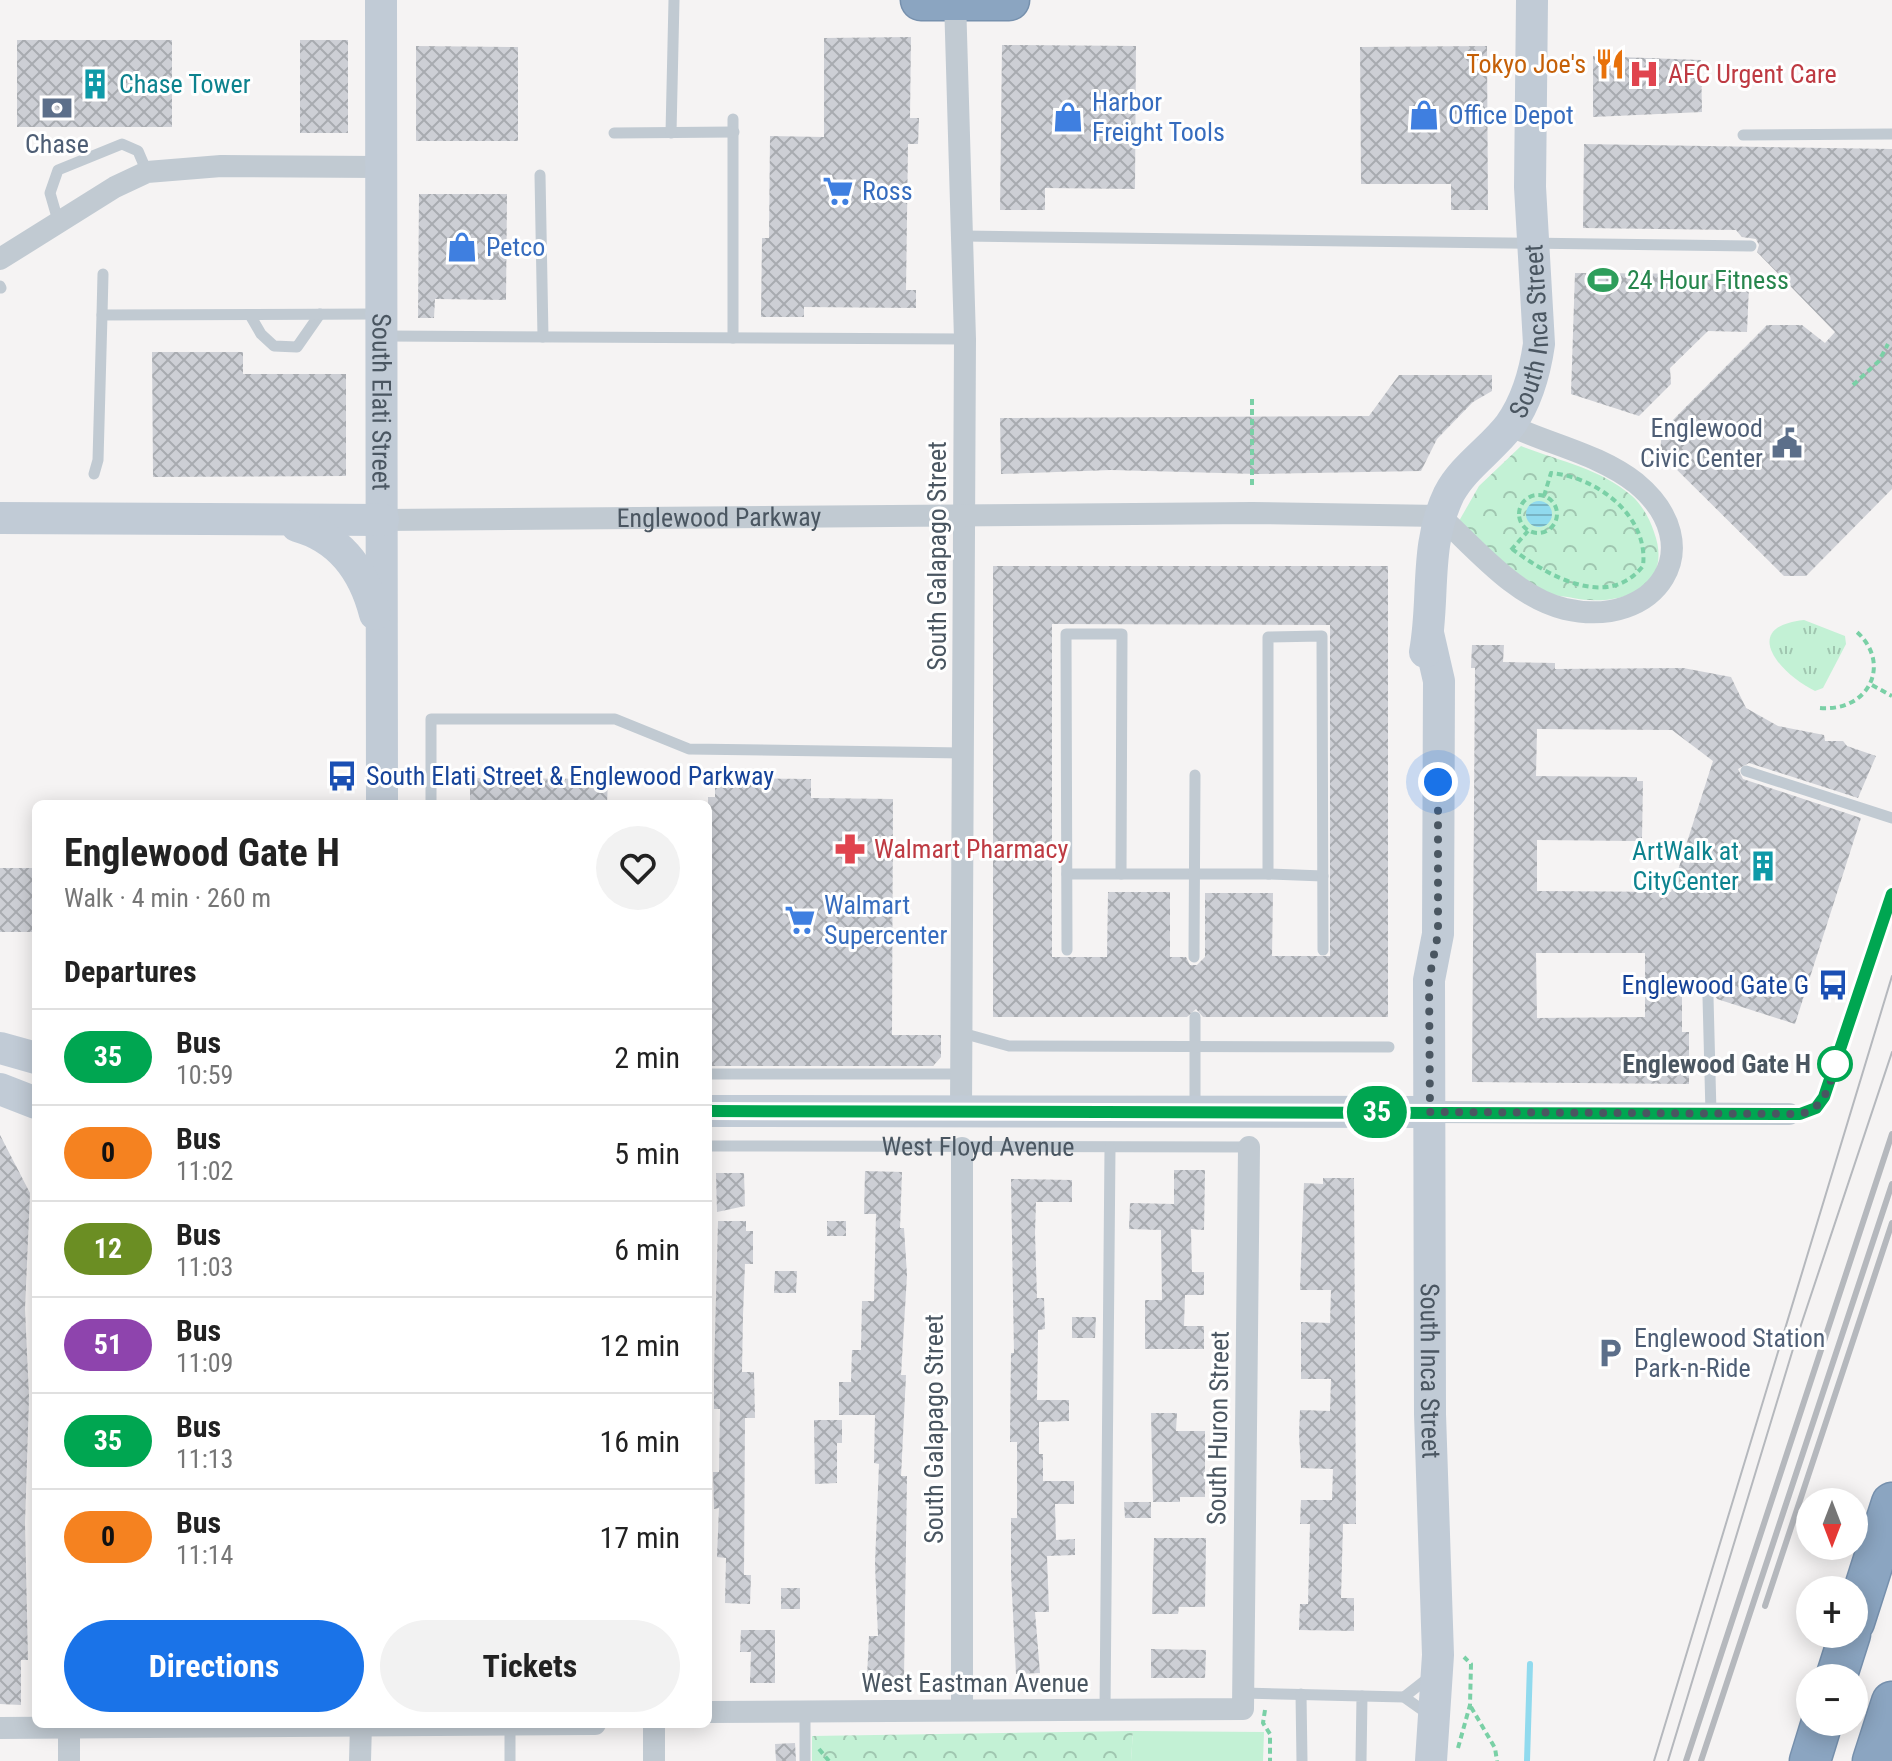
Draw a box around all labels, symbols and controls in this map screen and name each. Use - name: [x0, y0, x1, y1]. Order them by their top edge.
- restaurant icon: Tokyo Joe's: [1593, 47, 1627, 81]
- place label: Tokyo Joe's: [1466, 49, 1586, 79]
- hospital icon: AFC Urgent Care: [1627, 57, 1661, 91]
- place label: AFC Urgent Care: [1668, 59, 1837, 89]
- building icon: Chase Tower: [78, 67, 112, 101]
- place label: Chase Tower: [119, 69, 251, 99]
- place label: Harbor Freight Tools: [1092, 87, 1225, 147]
- bank icon: Chase: [40, 91, 74, 125]
- shop icon: Office Depot: [1407, 98, 1441, 132]
- shop icon: Harbor Freight Tools: [1051, 100, 1085, 134]
- place label: Office Depot: [1448, 100, 1574, 130]
- place label: Chase: [25, 129, 89, 159]
- supermarket icon: Ross: [821, 174, 855, 208]
- place label: Ross: [862, 176, 913, 206]
- shop icon: Petco: [445, 230, 479, 264]
- place label: Petco: [486, 232, 545, 262]
- street label: South Inca Street: [1503, 243, 1554, 423]
- sports icon: 24 Hour Fitness: [1586, 263, 1620, 297]
- place label: 24 Hour Fitness: [1627, 265, 1789, 295]
- street label: South Elati Street: [366, 313, 397, 491]
- place label: Englewood Civic Center: [1640, 413, 1763, 473]
- public building icon: Englewood Civic Center: [1770, 426, 1804, 460]
- street label: South Galapago Street: [922, 441, 952, 671]
- street label: Englewood Parkway: [616, 501, 822, 533]
- bus stop icon: South Elati Street & Englewood Parkway: [325, 759, 359, 793]
- place label: South Elati Street & Englewood Parkway: [366, 761, 774, 791]
- your location: [1418, 762, 1458, 802]
- button: heart: [596, 826, 680, 910]
- text: Englewood Gate H: [64, 831, 340, 875]
- pharmacy icon: Walmart Pharmacy: [833, 832, 867, 866]
- place label: Walmart Pharmacy: [874, 834, 1068, 864]
- place label: ArtWalk at CityCenter: [1632, 836, 1739, 896]
- building icon: ArtWalk at CityCenter: [1746, 849, 1780, 883]
- text: Walk · 4 min · 260 m: [64, 883, 271, 913]
- place label: Walmart Supercenter: [824, 890, 947, 950]
- supermarket icon: Walmart Supercenter: [783, 903, 817, 937]
- text: Departures: [64, 954, 197, 989]
- bus stop icon: Englewood Gate G: [1816, 968, 1850, 1002]
- place label: Englewood Gate G: [1622, 970, 1809, 1000]
- text: Bus: [176, 1025, 221, 1060]
- text: 35: [94, 1040, 122, 1073]
- text: 2 min: [614, 1040, 680, 1075]
- marker: Englewood Gate H: [1818, 1047, 1852, 1081]
- place label: Englewood Gate H: [1622, 1049, 1811, 1079]
- text: 10:59: [176, 1060, 233, 1090]
- line badge: 35: [1341, 1086, 1413, 1138]
- text: 35: [1363, 1095, 1391, 1128]
- text: Bus: [176, 1121, 221, 1156]
- street label: West Floyd Avenue: [882, 1131, 1074, 1162]
- text: 0: [101, 1136, 115, 1169]
- text: 5 min: [614, 1136, 680, 1171]
- text: 11:02: [176, 1156, 233, 1186]
- text: Bus: [176, 1217, 221, 1252]
- text: 12: [94, 1232, 122, 1265]
- text: 6 min: [614, 1232, 680, 1267]
- text: 11:03: [176, 1252, 233, 1282]
- street label: South Inca Street: [1415, 1283, 1446, 1459]
- text: Bus: [176, 1313, 221, 1348]
- street label: South Galapago Street: [919, 1314, 949, 1544]
- place label: Englewood Station Park-n-Ride: [1634, 1323, 1825, 1383]
- text: 51: [94, 1328, 122, 1361]
- text: 12 min: [599, 1328, 680, 1363]
- street label: South Huron Street: [1201, 1331, 1235, 1525]
- parking icon: Englewood Station Park-n-Ride: [1593, 1336, 1627, 1370]
- text: 11:09: [176, 1348, 233, 1378]
- text: Bus: [176, 1409, 221, 1444]
- text: 35: [94, 1424, 122, 1457]
- text: 16 min: [599, 1424, 680, 1459]
- text: 11:13: [176, 1444, 233, 1474]
- north arrow: [1796, 1488, 1868, 1560]
- map controls: [1796, 1488, 1868, 1736]
- text: Bus: [176, 1505, 221, 1540]
- text: 0: [101, 1520, 115, 1553]
- text: 17 min: [599, 1520, 680, 1555]
- text: 11:14: [176, 1540, 233, 1570]
- button: +: [1796, 1576, 1868, 1648]
- button: Directions: [64, 1620, 364, 1712]
- button: Tickets: [380, 1620, 680, 1712]
- button: −: [1796, 1664, 1868, 1736]
- street label: West Eastman Avenue: [861, 1668, 1089, 1698]

